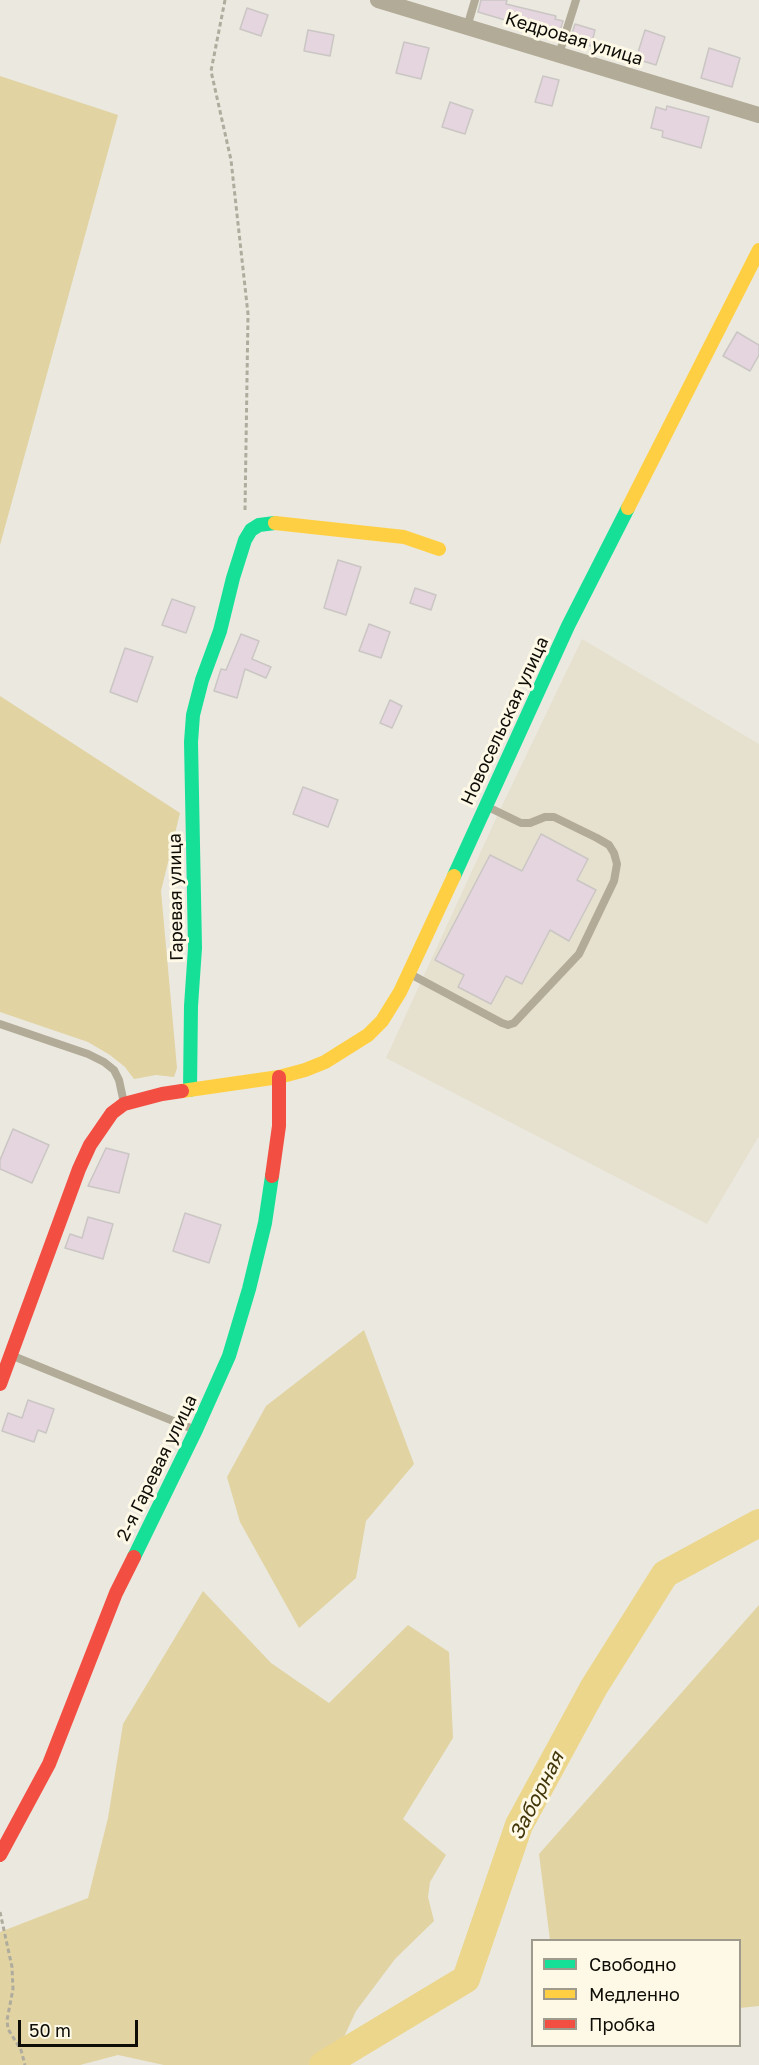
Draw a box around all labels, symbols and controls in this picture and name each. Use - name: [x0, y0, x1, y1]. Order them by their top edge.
- street label: Кедровая улица: [502, 8, 646, 70]
- street label: Новосельская улица: [456, 633, 554, 809]
- street label: Гаревая улица: [164, 833, 188, 961]
- street label: 2-я Гаревая улица: [112, 1391, 202, 1545]
- water label: Заборная: [505, 1748, 569, 1844]
- legend: [531, 1939, 741, 2047]
- text: Свободно: [589, 1953, 676, 1975]
- text: Медленно: [589, 1983, 680, 2005]
- scale bar: [21, 2008, 141, 2046]
- text: Пробка: [589, 2013, 655, 2035]
- text: 50 m: [29, 2019, 71, 2041]

